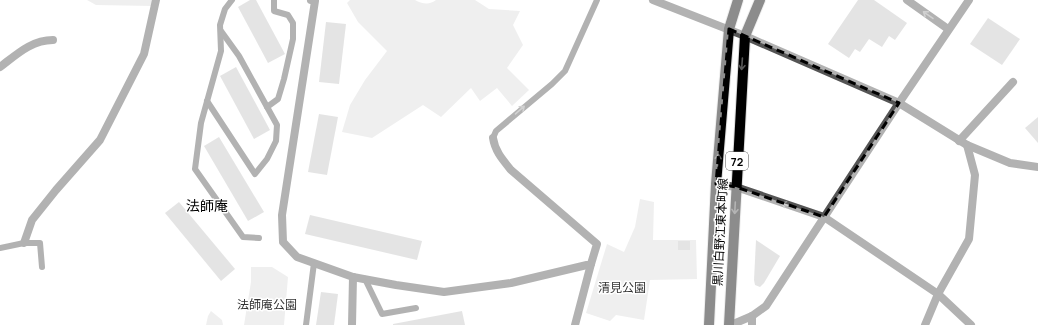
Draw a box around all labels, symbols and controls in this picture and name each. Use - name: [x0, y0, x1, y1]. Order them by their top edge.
- one-way arrow: [922, 11, 933, 19]
- one-way arrow: [739, 57, 746, 70]
- one-way arrow: [514, 106, 524, 115]
- road number: 72: [726, 152, 748, 170]
- one-way arrow: [714, 154, 721, 167]
- street label: 黒川白野江東本町線: [709, 178, 731, 286]
- district label: 法師庵: [186, 196, 228, 215]
- one-way arrow: [781, 200, 793, 208]
- one-way arrow: [731, 201, 738, 214]
- park label: 清見公園: [598, 279, 646, 296]
- park label: 法師庵公園: [237, 296, 297, 313]

